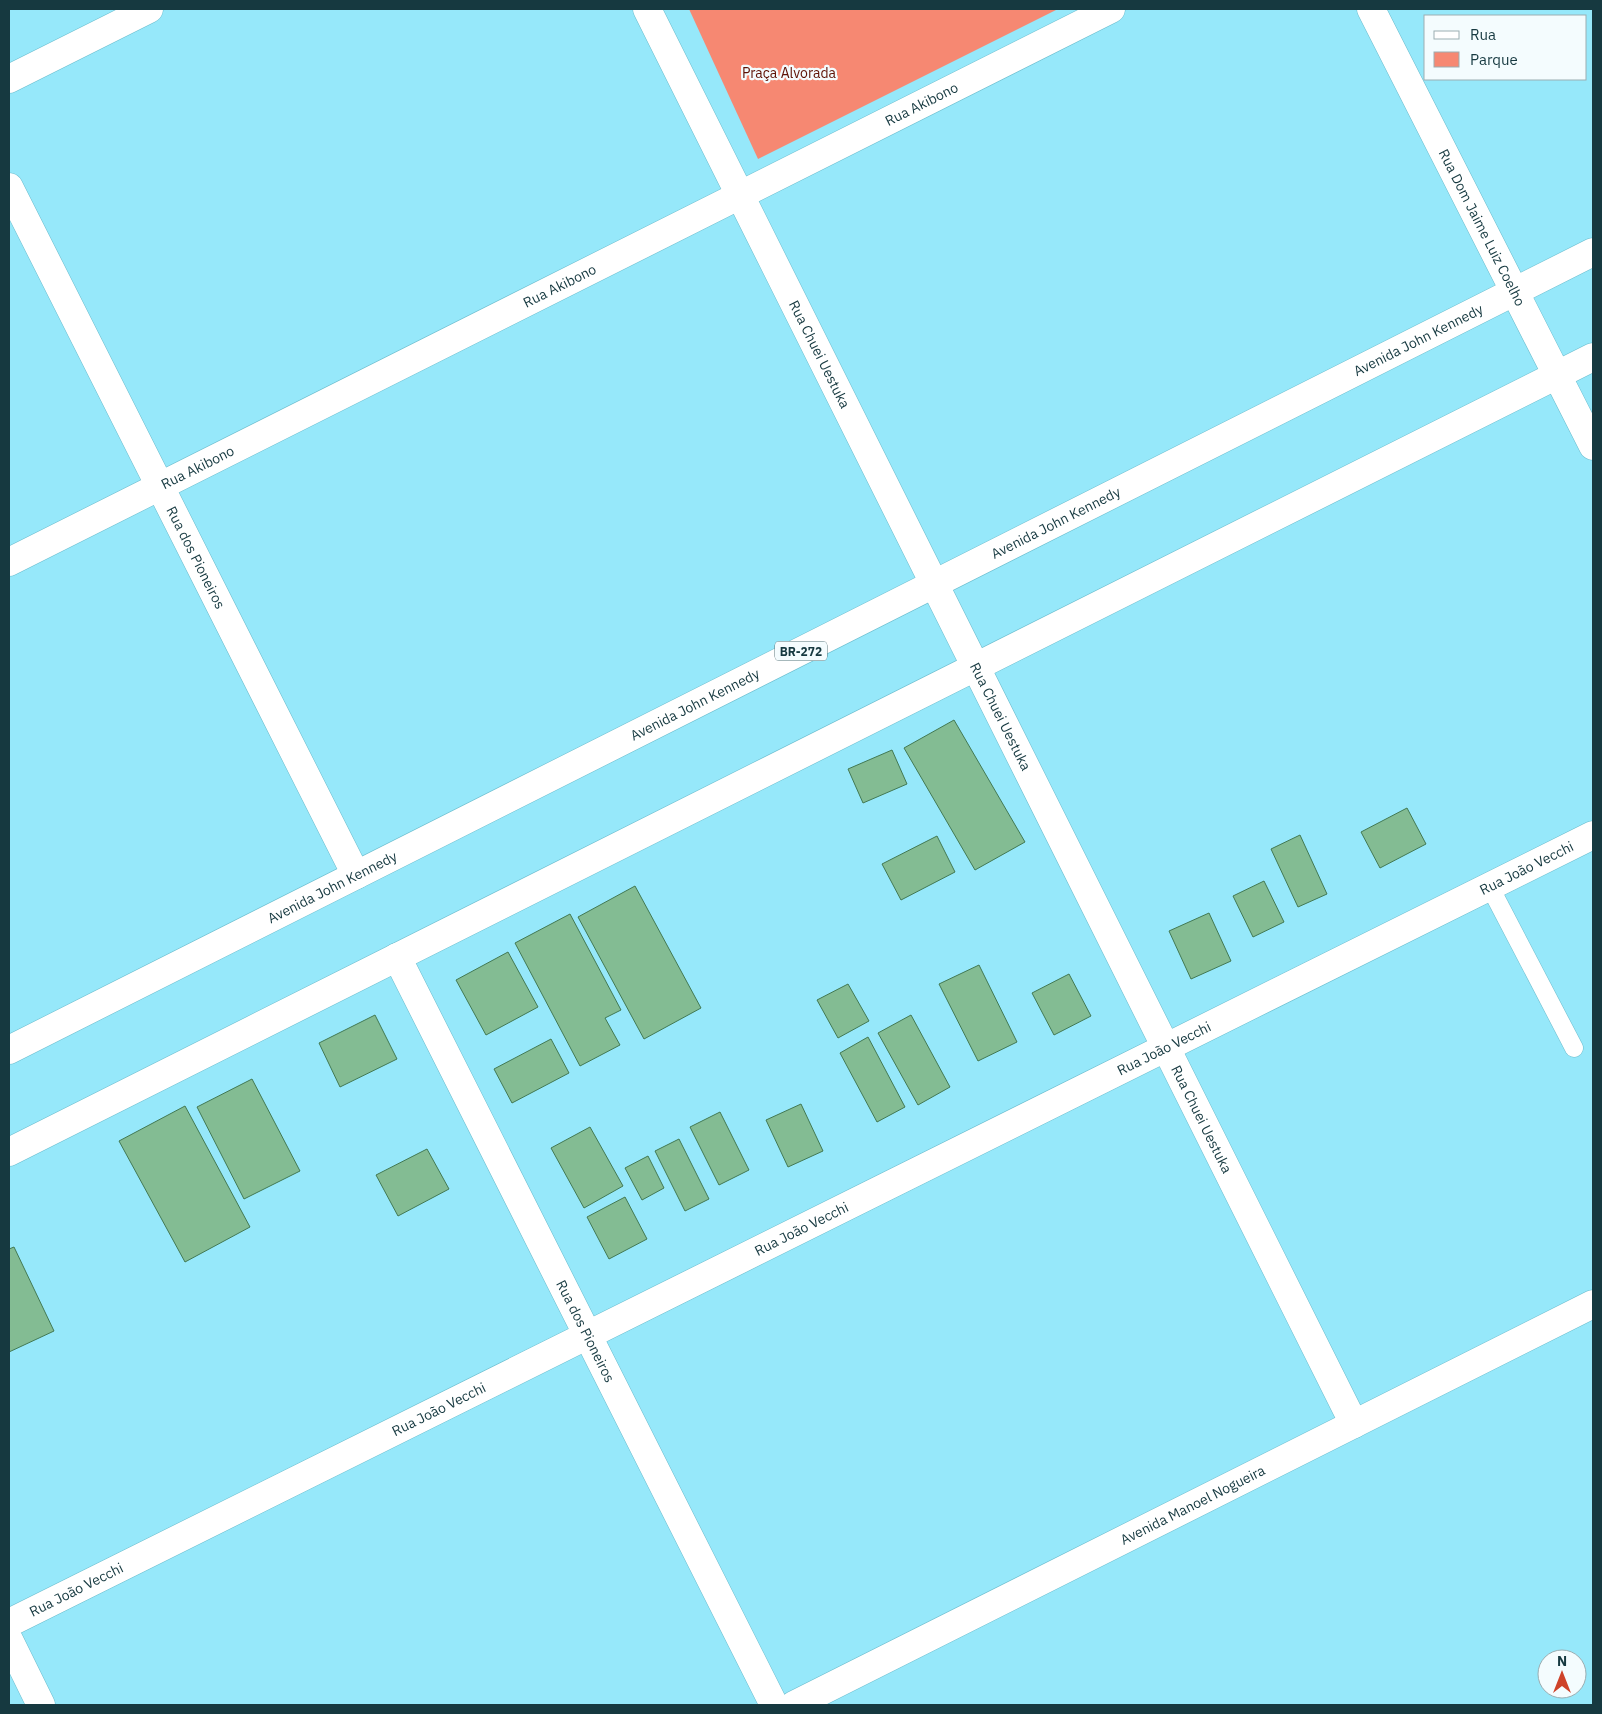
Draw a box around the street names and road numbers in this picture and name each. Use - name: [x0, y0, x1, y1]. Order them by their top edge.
- street label: Rua Akibono: [882, 78, 961, 130]
- street label: Rua Dom Jaime Luiz Coelho: [1435, 146, 1529, 309]
- street label: Rua Akibono: [520, 260, 599, 312]
- street label: Rua Chuei Uestuka: [785, 297, 854, 412]
- street label: Avenida John Kennedy: [1351, 300, 1486, 380]
- street label: Rua Akibono: [158, 441, 237, 493]
- street label: Avenida John Kennedy: [988, 483, 1123, 563]
- street label: Rua dos Pioneiros: [163, 503, 229, 612]
- road number: BR-272: [775, 641, 827, 660]
- street label: Rua Chuei Uestuka: [966, 660, 1035, 774]
- street label: Avenida John Kennedy: [627, 664, 763, 745]
- street label: Rua João Vecchi: [1477, 837, 1577, 899]
- street label: Avenida John Kennedy: [265, 847, 400, 927]
- street label: Rua João Vecchi: [1114, 1018, 1214, 1079]
- street label: Rua Chuei Uestuka: [1167, 1062, 1236, 1177]
- street label: Rua João Vecchi: [751, 1198, 851, 1260]
- street label: Rua dos Pioneiros: [552, 1277, 619, 1386]
- street label: Rua João Vecchi: [389, 1378, 489, 1440]
- street label: Avenida Manoel Nogueira: [1117, 1461, 1269, 1549]
- street label: Rua João Vecchi: [26, 1559, 126, 1621]

